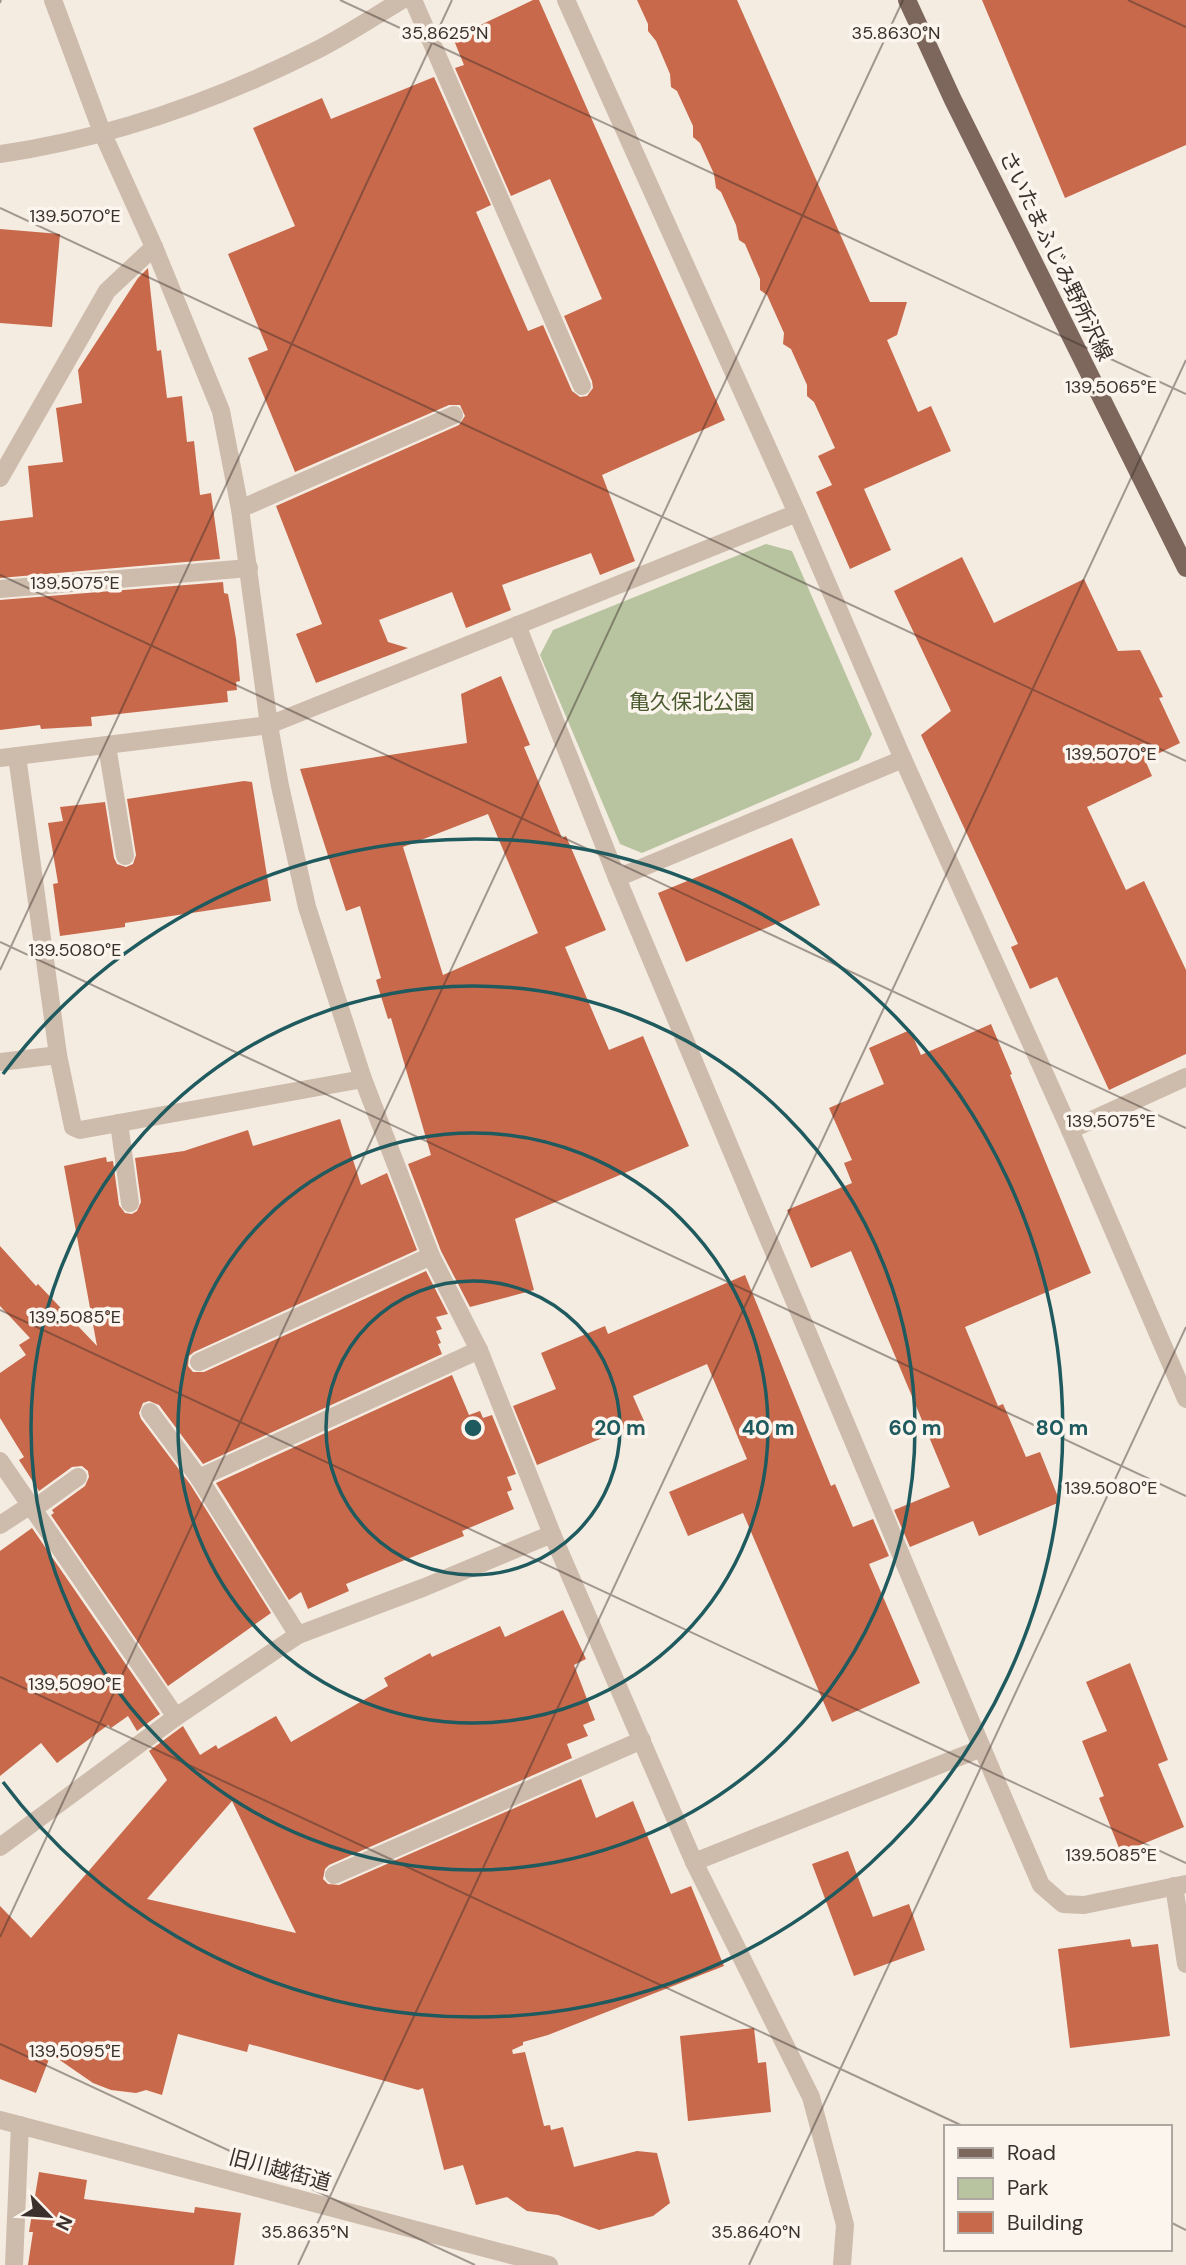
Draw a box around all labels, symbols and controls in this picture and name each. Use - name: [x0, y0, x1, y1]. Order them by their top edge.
- text: 35.8625°N: [402, 21, 488, 45]
- text: 35.8630°N: [852, 21, 941, 45]
- street label: さいたまふじみ野所沢線: [993, 146, 1119, 366]
- text: 139.5070°E: [29, 204, 121, 228]
- text: 139.5065°E: [1065, 375, 1157, 399]
- text: 139.5075°E: [30, 571, 120, 595]
- park label: 亀久保北公園: [629, 688, 755, 716]
- text: 139.5070°E: [1065, 742, 1157, 766]
- text: 139.5080°E: [29, 938, 121, 962]
- text: 139.5075°E: [1066, 1109, 1156, 1133]
- text: 139.5085°E: [29, 1305, 121, 1329]
- text: 20 m: [594, 1414, 646, 1442]
- text: 40 m: [741, 1414, 795, 1442]
- text: 60 m: [889, 1414, 941, 1442]
- text: 80 m: [1036, 1414, 1088, 1442]
- centre of rings: [461, 1416, 485, 1440]
- text: 139.5080°E: [1065, 1476, 1157, 1500]
- text: 139.5090°E: [28, 1672, 122, 1696]
- text: 139.5085°E: [1065, 1843, 1157, 1867]
- text: 139.5095°E: [29, 2039, 121, 2063]
- legend: [944, 2125, 1172, 2251]
- text: Road: [1007, 2139, 1056, 2167]
- street label: 旧川越街道: [226, 2143, 334, 2197]
- text: Park: [1007, 2174, 1049, 2202]
- north arrow: [14, 2181, 84, 2251]
- text: Building: [1007, 2209, 1084, 2237]
- text: N: [50, 2211, 78, 2235]
- text: 35.8635°N: [261, 2220, 349, 2244]
- text: 35.8640°N: [711, 2220, 801, 2244]

